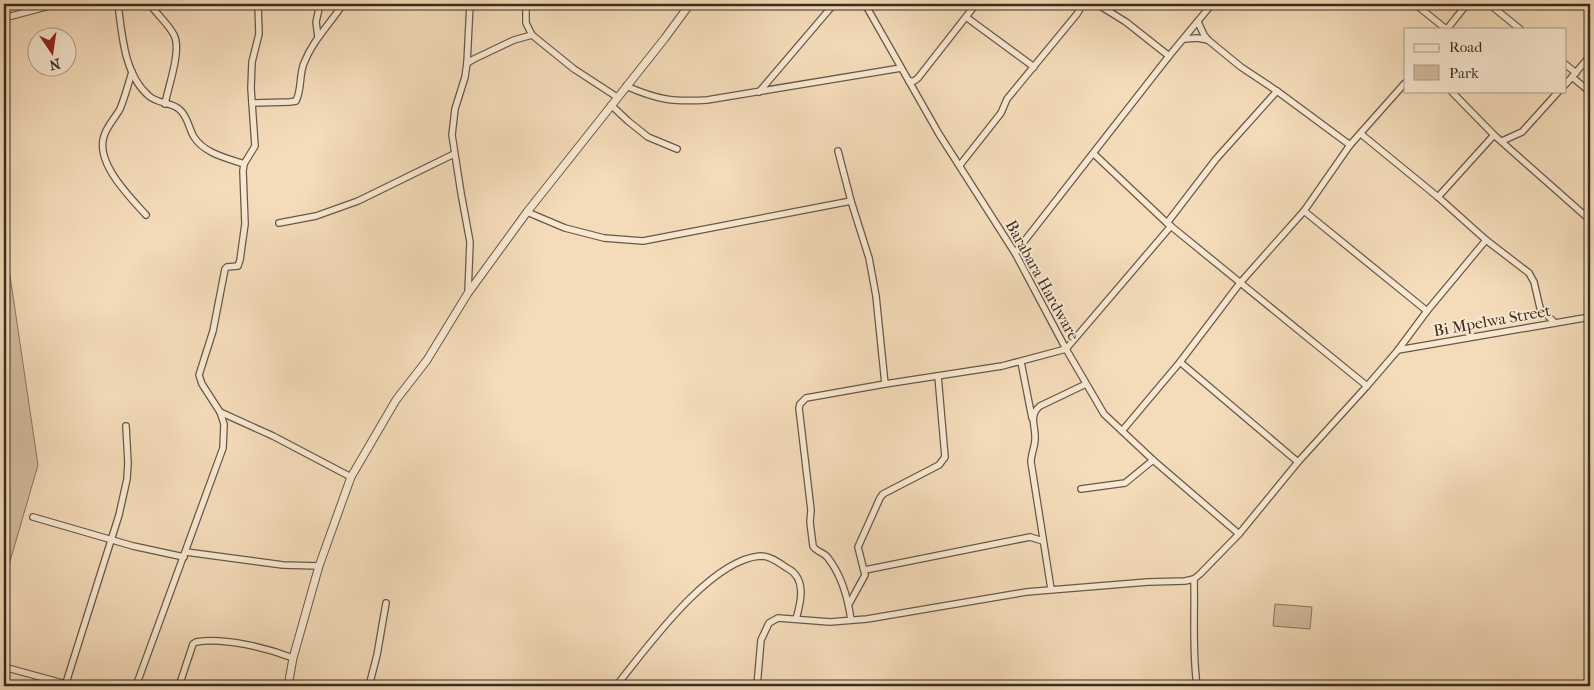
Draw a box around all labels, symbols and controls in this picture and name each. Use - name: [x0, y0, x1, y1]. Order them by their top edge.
- north arrow: [28, 28, 78, 78]
- legend: [1404, 28, 1566, 92]
- text: Road: [1449, 38, 1483, 56]
- text: N: [47, 55, 62, 74]
- text: Park: [1449, 64, 1479, 82]
- street label: Barabara Hardware: [1002, 217, 1083, 344]
- street label: Bi Mpelwa Street: [1432, 301, 1552, 340]

